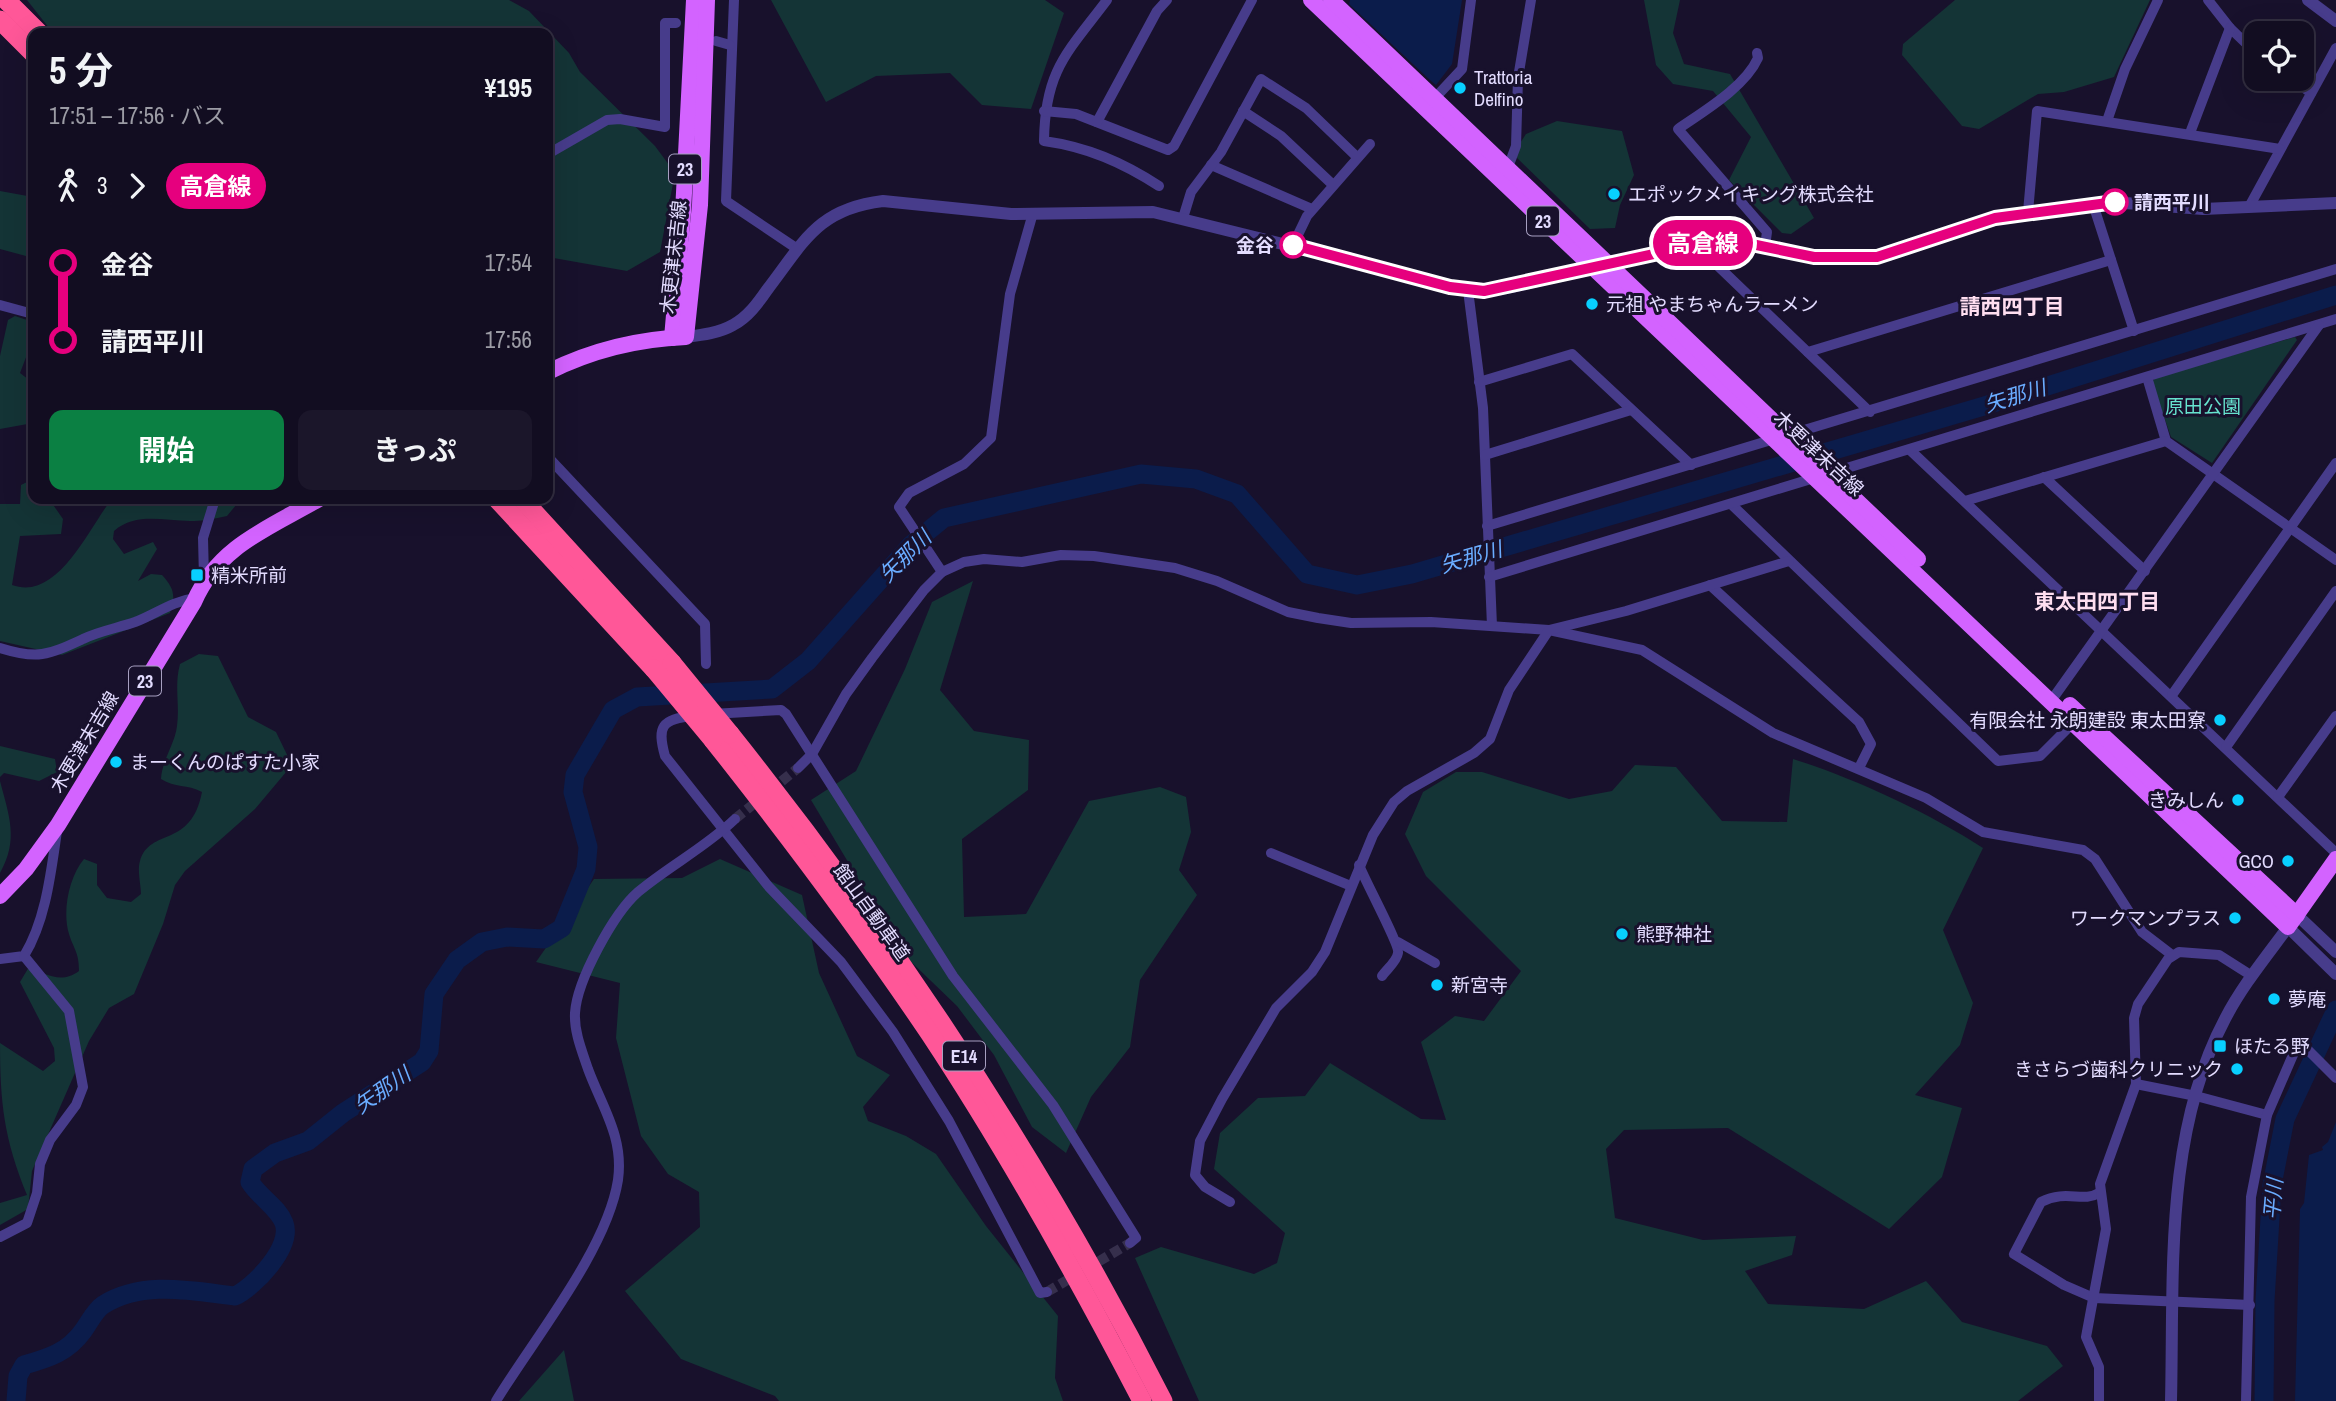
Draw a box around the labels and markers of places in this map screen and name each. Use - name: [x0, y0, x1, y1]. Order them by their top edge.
- place label: Trattoria Delfino: [1474, 64, 1533, 112]
- marker: Trattoria Delfino: [1452, 80, 1468, 96]
- place label: エポックメイキング株式会社: [1628, 181, 1874, 207]
- marker: エポックメイキング株式会社: [1606, 186, 1622, 202]
- marker: 請西平川: [2102, 189, 2128, 215]
- place label: 請西平川: [2134, 189, 2210, 215]
- place label: 金谷: [1236, 232, 1274, 258]
- marker: 金谷: [1280, 232, 1306, 258]
- place label: 元祖 やまちゃんラーメン: [1606, 291, 1819, 317]
- marker: 元祖 やまちゃんラーメン: [1584, 296, 1600, 312]
- place label: 精米所前: [211, 562, 287, 588]
- marker: 精米所前: [189, 567, 205, 583]
- place label: 有限会社 永朗建設 東太田寮: [1969, 707, 2206, 733]
- marker: 有限会社 永朗建設 東太田寮: [2212, 712, 2228, 728]
- place label: まーくんのぱすた小家: [130, 749, 320, 775]
- marker: まーくんのぱすた小家: [108, 754, 124, 770]
- place label: きみしん: [2148, 787, 2224, 813]
- marker: きみしん: [2230, 792, 2246, 808]
- place label: GCO: [2239, 848, 2274, 874]
- marker: GCO: [2280, 853, 2296, 869]
- place label: ワークマンプラス: [2070, 905, 2221, 931]
- marker: ワークマンプラス: [2227, 910, 2243, 926]
- place label: 熊野神社: [1636, 921, 1712, 947]
- marker: 熊野神社: [1614, 926, 1630, 942]
- place label: 新宮寺: [1451, 972, 1508, 998]
- marker: 新宮寺: [1429, 977, 1445, 993]
- place label: 夢庵: [2288, 986, 2326, 1012]
- marker: 夢庵: [2266, 991, 2282, 1007]
- place label: ほたる野: [2234, 1033, 2310, 1059]
- marker: ほたる野: [2212, 1038, 2228, 1054]
- place label: きさらづ歯科クリニック: [2014, 1056, 2223, 1082]
- marker: きさらづ歯科クリニック: [2229, 1061, 2245, 1077]

